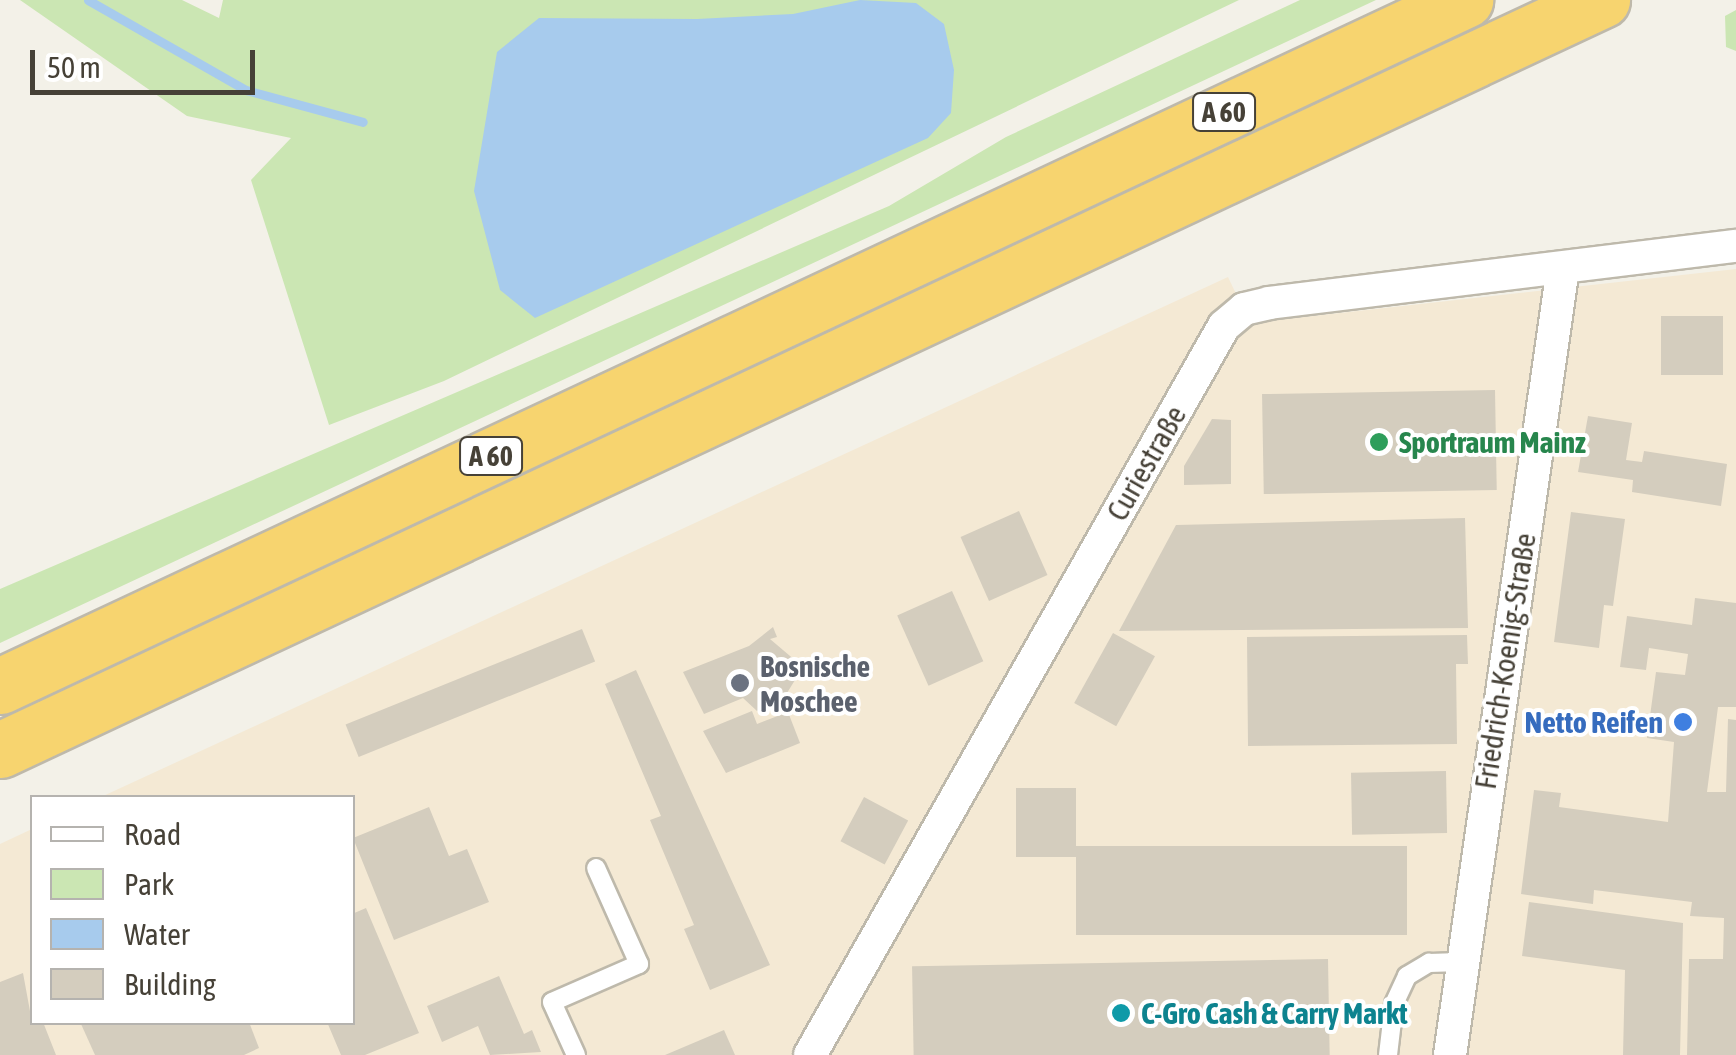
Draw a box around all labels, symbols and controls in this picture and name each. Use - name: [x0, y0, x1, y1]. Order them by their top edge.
- scale bar: [35, 30, 260, 92]
- text: 50 m: [47, 50, 101, 84]
- road number: A 60: [1192, 89, 1256, 135]
- street label: Curiestraße: [1099, 399, 1193, 527]
- place label: Sportraum Mainz: [1399, 424, 1586, 460]
- marker: Sportraum Mainz: [1368, 431, 1390, 453]
- road number: A 60: [458, 433, 524, 479]
- street label: Friedrich-Koenig-Straße: [1467, 530, 1543, 792]
- place label: Bosnische Moschee: [760, 648, 870, 718]
- marker: Bosnische Moschee: [729, 672, 751, 694]
- place label: Netto Reifen: [1525, 704, 1663, 740]
- marker: Netto Reifen: [1672, 711, 1694, 733]
- legend: [30, 795, 355, 1025]
- text: Road: [124, 817, 181, 851]
- text: Park: [124, 867, 174, 901]
- text: Water: [124, 917, 190, 951]
- text: Building: [124, 967, 216, 1001]
- place label: C-Gro Cash & Carry Markt: [1141, 995, 1408, 1031]
- marker: C-Gro Cash & Carry Markt: [1110, 1002, 1132, 1024]

